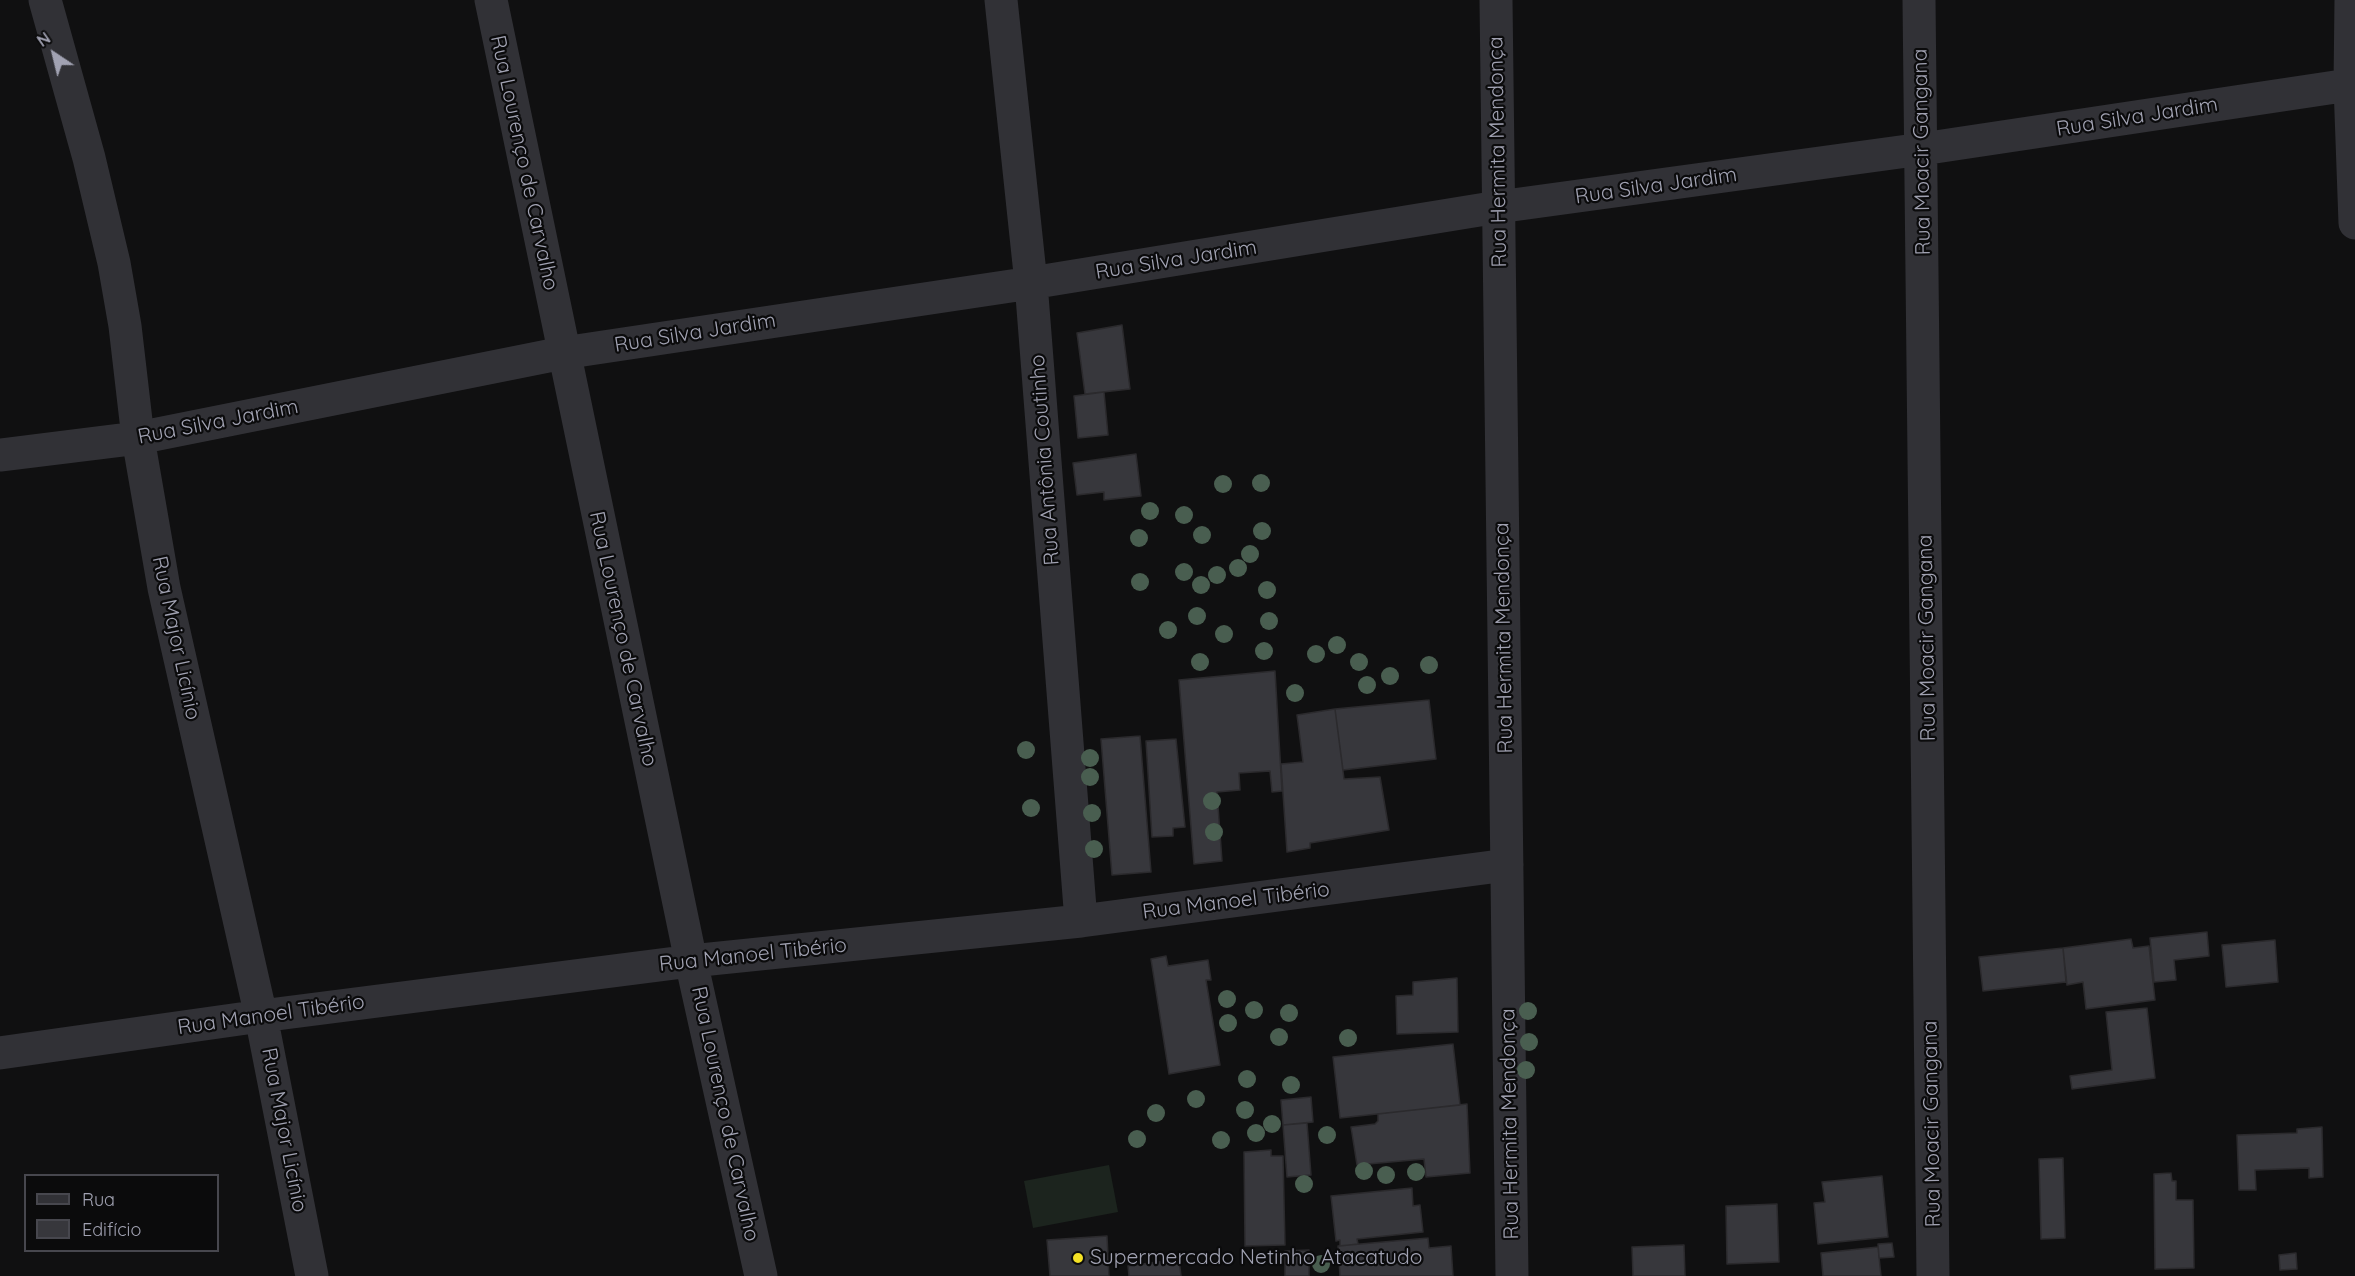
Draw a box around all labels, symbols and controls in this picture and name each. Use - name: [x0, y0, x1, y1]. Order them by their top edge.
- north arrow: [24, 24, 84, 84]
- text: N: [33, 28, 54, 51]
- street label: Rua Lourenço de Carvalho: [485, 33, 563, 293]
- street label: Rua Hermita Mendonça: [1483, 36, 1513, 268]
- street label: Rua Moacir Gangana: [1908, 49, 1936, 255]
- street label: Rua Silva Jardim: [2054, 92, 2220, 142]
- street label: Rua Silva Jardim: [1573, 162, 1739, 210]
- street label: Rua Silva Jardim: [1093, 235, 1259, 285]
- street label: Rua Silva Jardim: [612, 308, 778, 358]
- street label: Rua Antônia Coutinho: [1025, 354, 1065, 566]
- street label: Rua Silva Jardim: [136, 394, 300, 450]
- street label: Rua Lourenço de Carvalho: [584, 509, 662, 769]
- street label: Rua Hermita Mendonça: [1489, 522, 1519, 754]
- street label: Rua Moacir Gangana: [1913, 535, 1941, 741]
- street label: Rua Major Licínio: [146, 554, 206, 722]
- street label: Rua Manoel Tibério: [1141, 877, 1331, 925]
- street label: Rua Manoel Tibério: [658, 933, 848, 977]
- street label: Rua Lourenço de Carvalho: [686, 984, 764, 1244]
- street label: Rua Manoel Tibério: [176, 989, 366, 1041]
- street label: Rua Hermita Mendonça: [1495, 1008, 1525, 1240]
- street label: Rua Moacir Gangana: [1918, 1021, 1946, 1227]
- street label: Rua Major Licínio: [256, 1046, 312, 1214]
- legend: [24, 1174, 219, 1252]
- text: Rua: [82, 1188, 115, 1211]
- text: Edifício: [82, 1218, 141, 1241]
- place label: Supermercado Netinho Atacatudo: [1090, 1245, 1422, 1271]
- marker: Supermercado Netinho Atacatudo: [1071, 1251, 1085, 1265]

